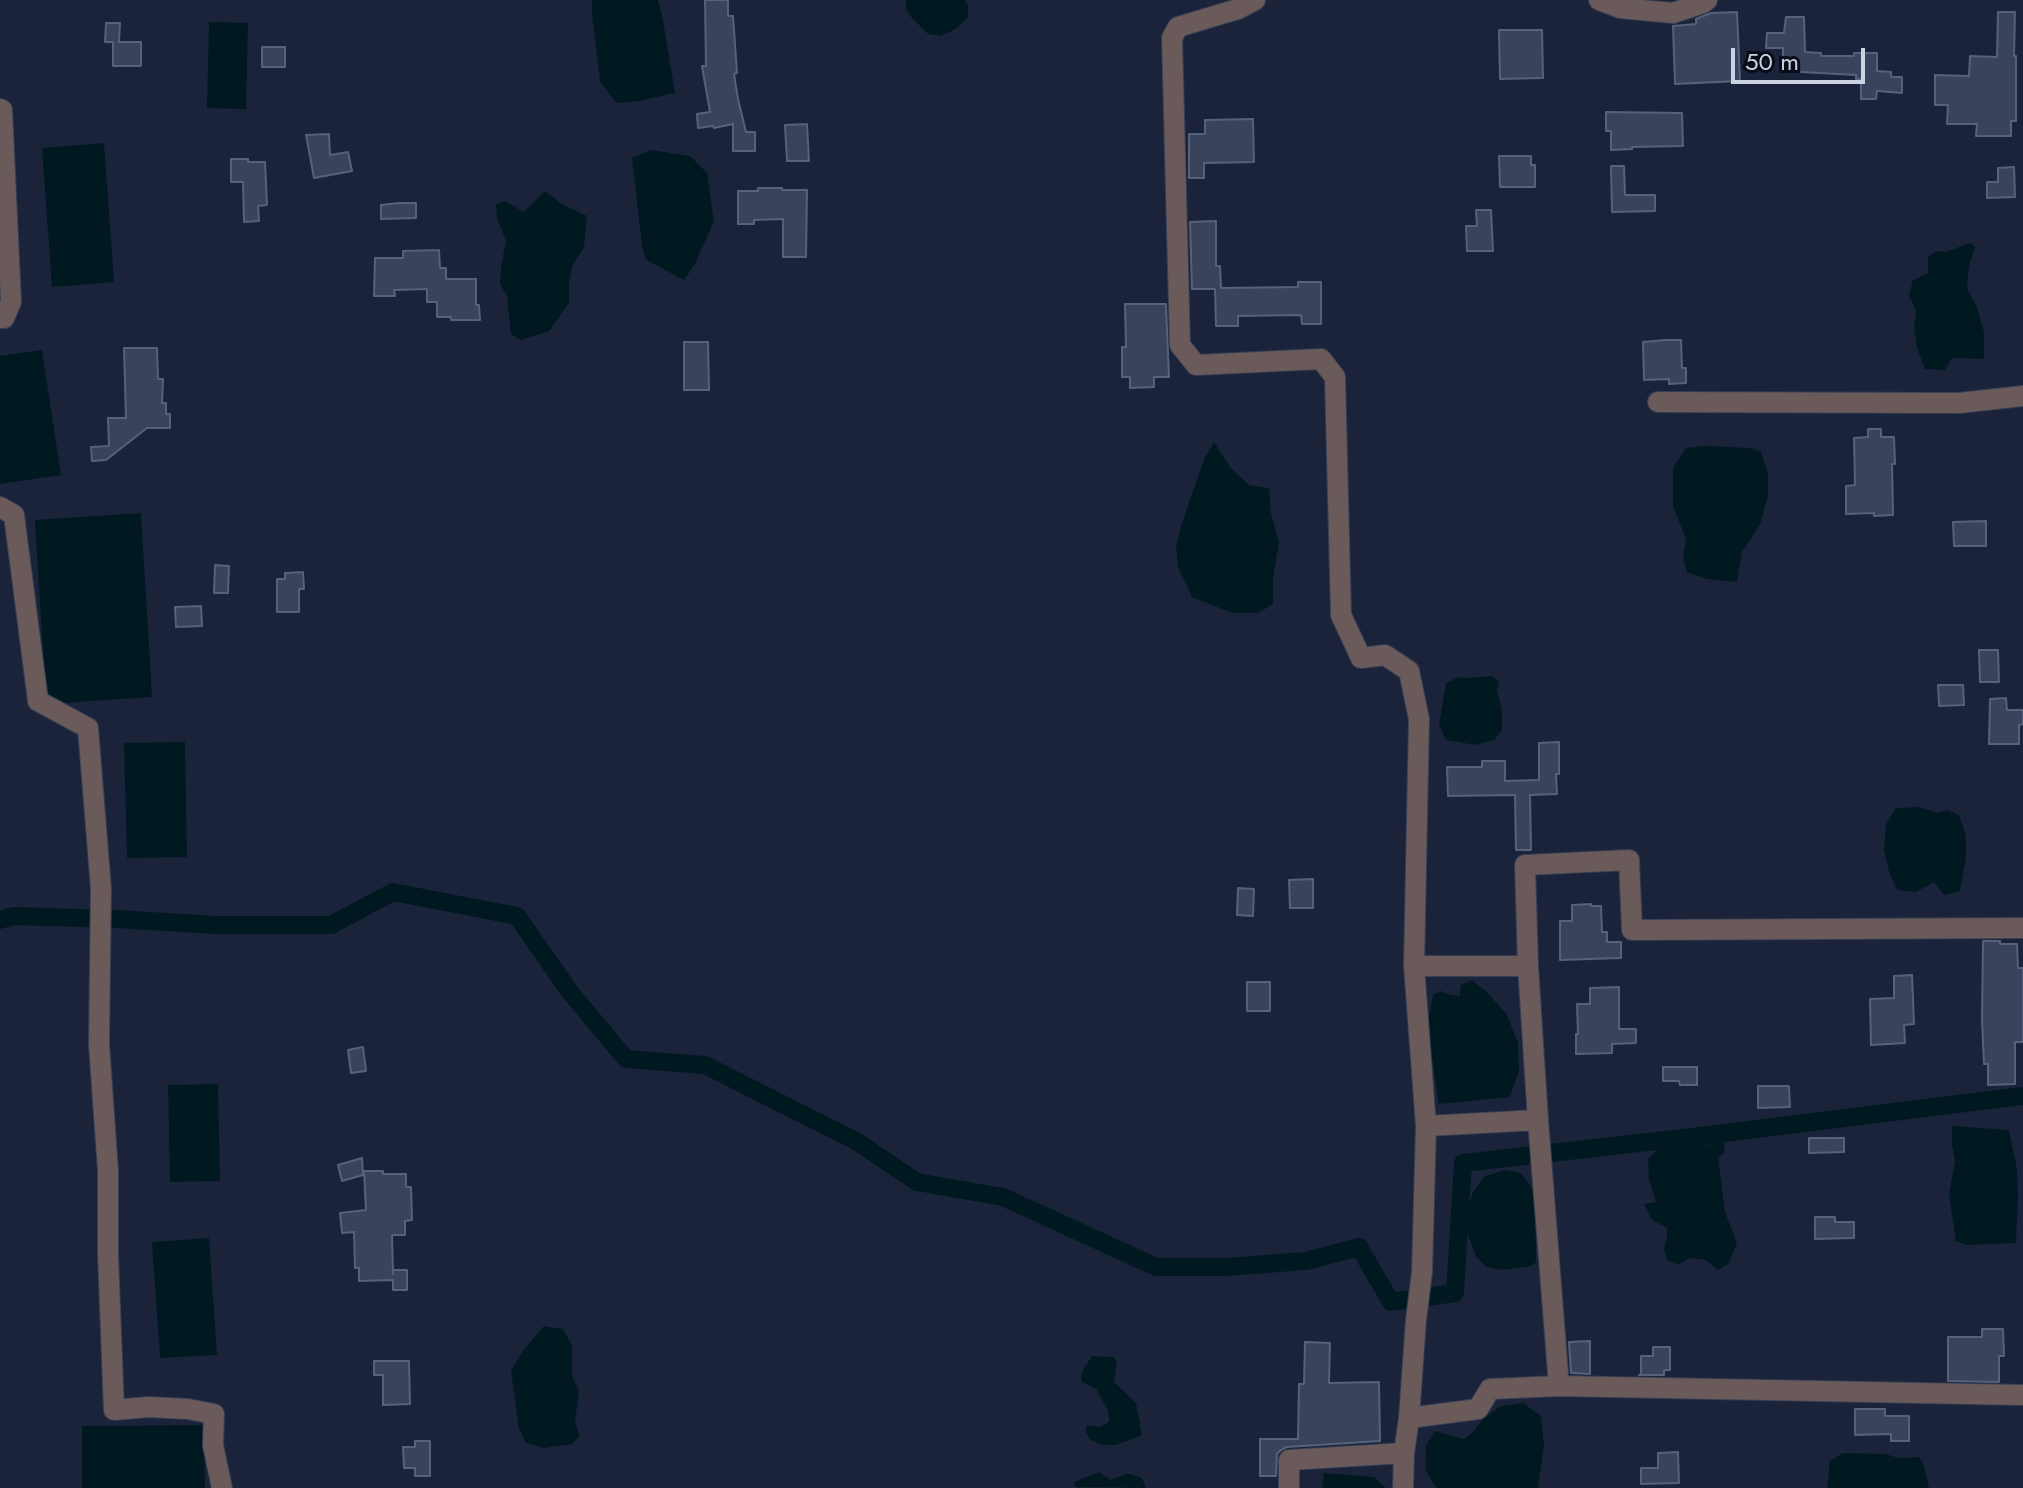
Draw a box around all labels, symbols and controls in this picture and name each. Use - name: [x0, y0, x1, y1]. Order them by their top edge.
- scale bar: [1735, 32, 1869, 82]
- text: 50 m: [1745, 44, 1799, 79]

